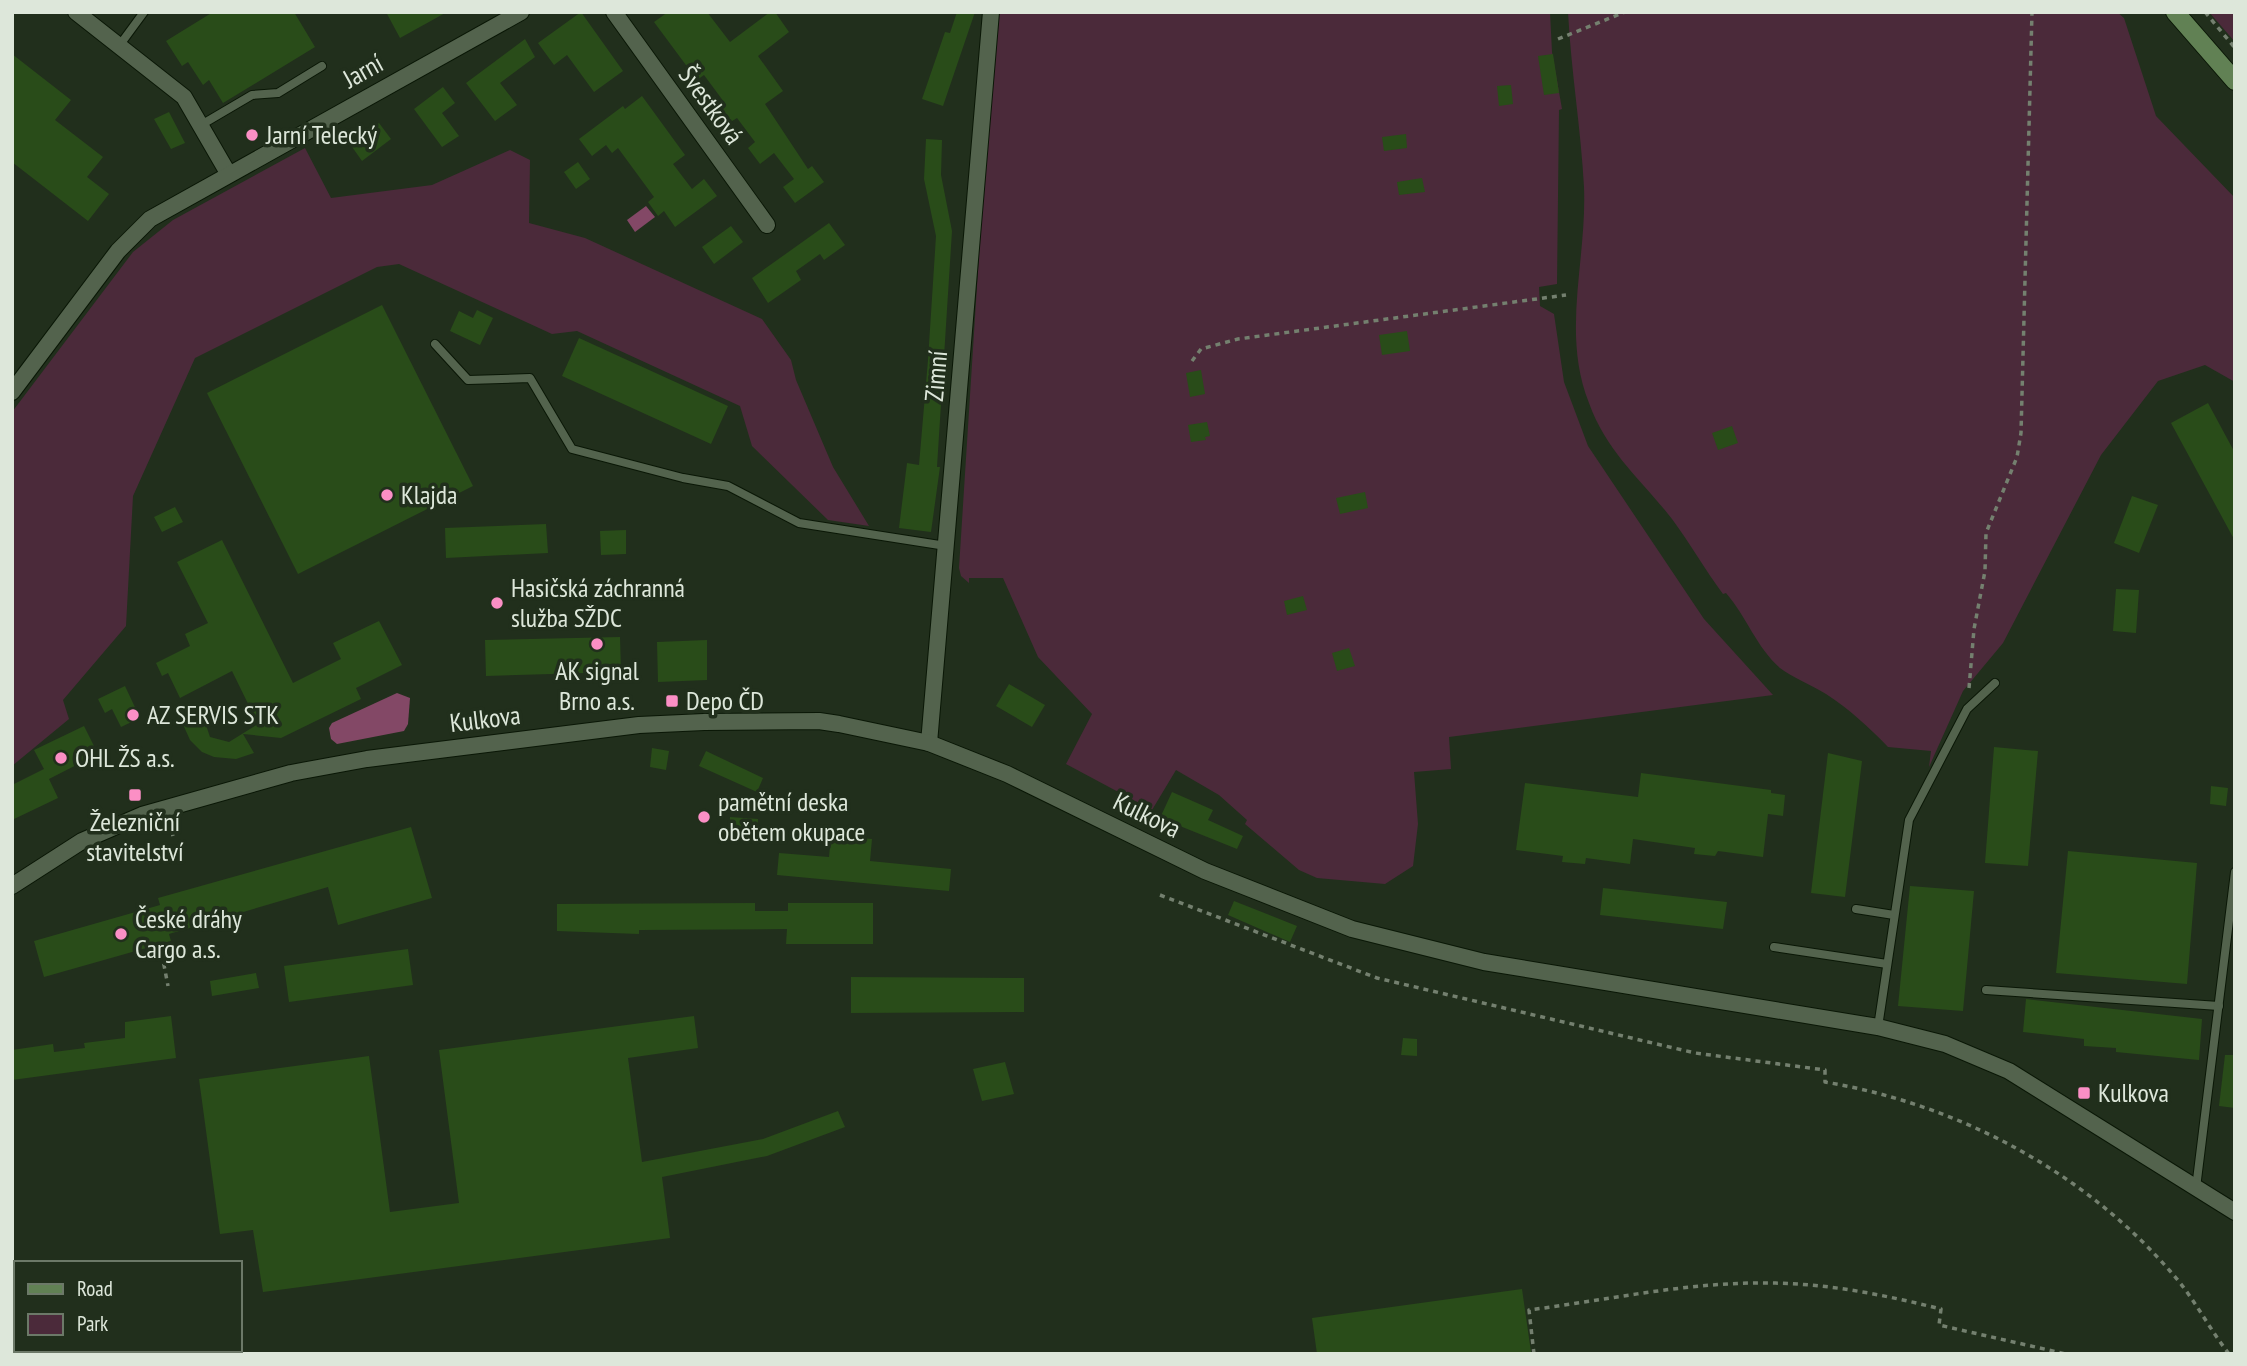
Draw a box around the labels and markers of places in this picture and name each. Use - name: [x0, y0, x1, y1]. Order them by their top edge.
- place label: Jarní Telecký: [265, 118, 377, 151]
- marker: Jarní Telecký: [244, 127, 260, 143]
- place label: Klajda: [401, 478, 458, 511]
- marker: Klajda: [379, 487, 395, 503]
- place label: Hasičská záchranná služba SŽDC: [511, 571, 685, 634]
- marker: Hasičská záchranná služba SŽDC: [489, 595, 505, 611]
- marker: AK signal Brno a.s.: [589, 636, 605, 652]
- place label: AK signal Brno a.s.: [555, 654, 639, 717]
- place label: Depo ČD: [686, 684, 764, 717]
- marker: Depo ČD: [664, 693, 680, 709]
- place label: AZ SERVIS STK: [147, 698, 279, 731]
- marker: AZ SERVIS STK: [125, 707, 141, 723]
- place label: OHL ŽS a.s.: [75, 741, 175, 774]
- marker: OHL ŽS a.s.: [53, 750, 69, 766]
- place label: pamětní deska obětem okupace: [718, 785, 865, 848]
- marker: Železniční stavitelství: [127, 787, 143, 803]
- place label: Železniční stavitelství: [86, 805, 184, 868]
- marker: pamětní deska obětem okupace: [696, 809, 712, 825]
- place label: České dráhy Cargo a.s.: [135, 902, 242, 965]
- marker: České dráhy Cargo a.s.: [113, 926, 129, 942]
- place label: Kulkova: [2098, 1076, 2169, 1109]
- marker: Kulkova: [2076, 1085, 2092, 1101]

